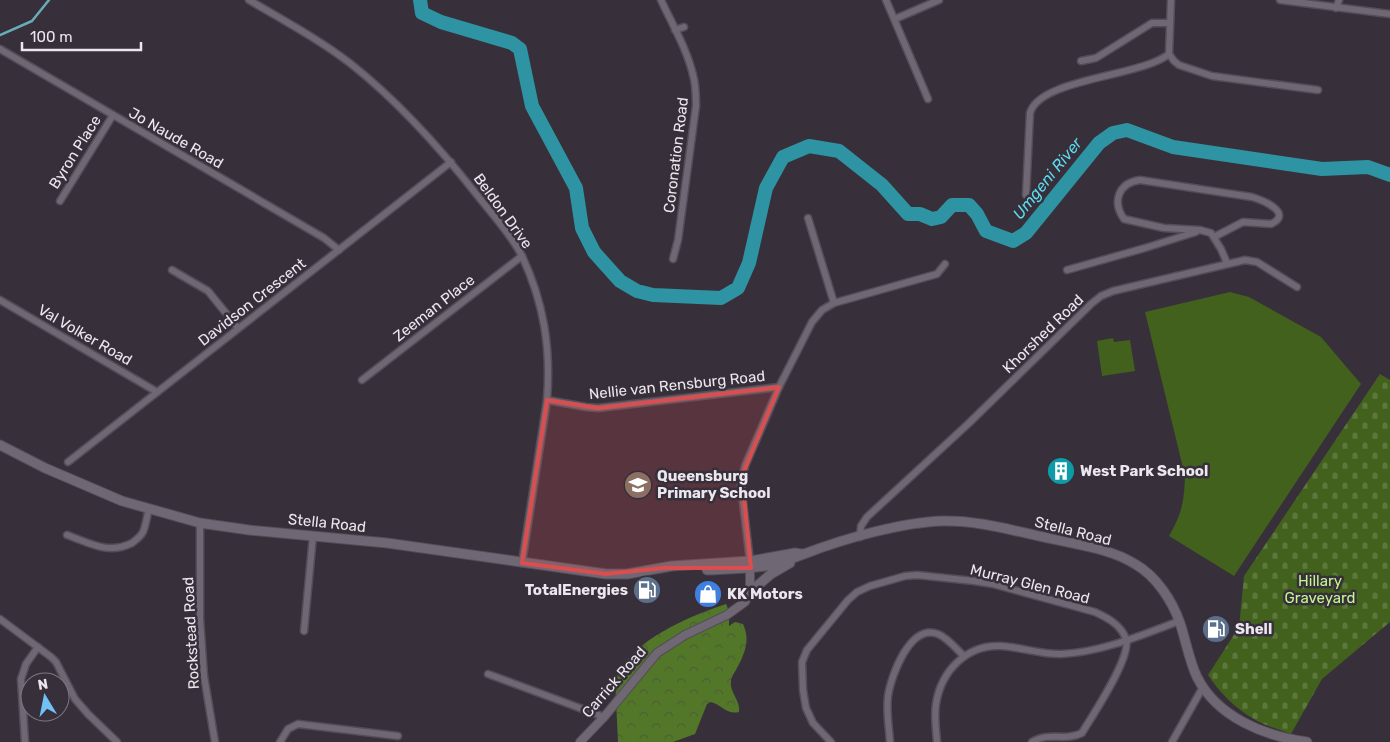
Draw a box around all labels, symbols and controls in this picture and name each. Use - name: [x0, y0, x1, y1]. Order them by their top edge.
- scale bar: [22, 20, 141, 52]
- text: 100 m: [30, 28, 72, 46]
- street label: Coronation Road: [660, 96, 692, 214]
- street label: Jo Naude Road: [126, 104, 226, 172]
- street label: Byron Place: [45, 112, 105, 192]
- water label: Umgeni River: [1009, 133, 1087, 223]
- street label: Beldon Drive: [470, 170, 536, 252]
- street label: Davidson Crescent: [195, 254, 309, 350]
- street label: Zeeman Place: [390, 271, 478, 345]
- street label: Khorshed Road: [999, 291, 1087, 377]
- street label: Val Volker Road: [35, 301, 135, 369]
- street label: Nellie van Rensburg Road: [588, 367, 766, 403]
- building icon: West Park School: [1046, 456, 1076, 486]
- place label: West Park School: [1080, 462, 1208, 480]
- place label: Queensburg Primary School: [657, 467, 771, 502]
- school or university icon: Queensburg Primary School: [623, 470, 653, 500]
- street label: Stella Road: [287, 510, 367, 536]
- street label: Stella Road: [1033, 513, 1113, 549]
- street label: Murray Glen Road: [968, 560, 1092, 608]
- park label: Hillary Graveyard: [1285, 572, 1355, 607]
- fuel station icon: TotalEnergies: [632, 575, 662, 605]
- street label: Rockstead Road: [179, 576, 203, 690]
- shop icon: KK Motors: [693, 579, 723, 609]
- place label: TotalEnergies: [525, 581, 628, 599]
- place label: KK Motors: [727, 585, 803, 603]
- fuel station icon: Shell: [1201, 614, 1231, 644]
- place label: Shell: [1235, 620, 1272, 638]
- street label: Carrick Road: [578, 643, 650, 721]
- north arrow: [20, 672, 70, 722]
- text: N: [36, 675, 49, 694]

